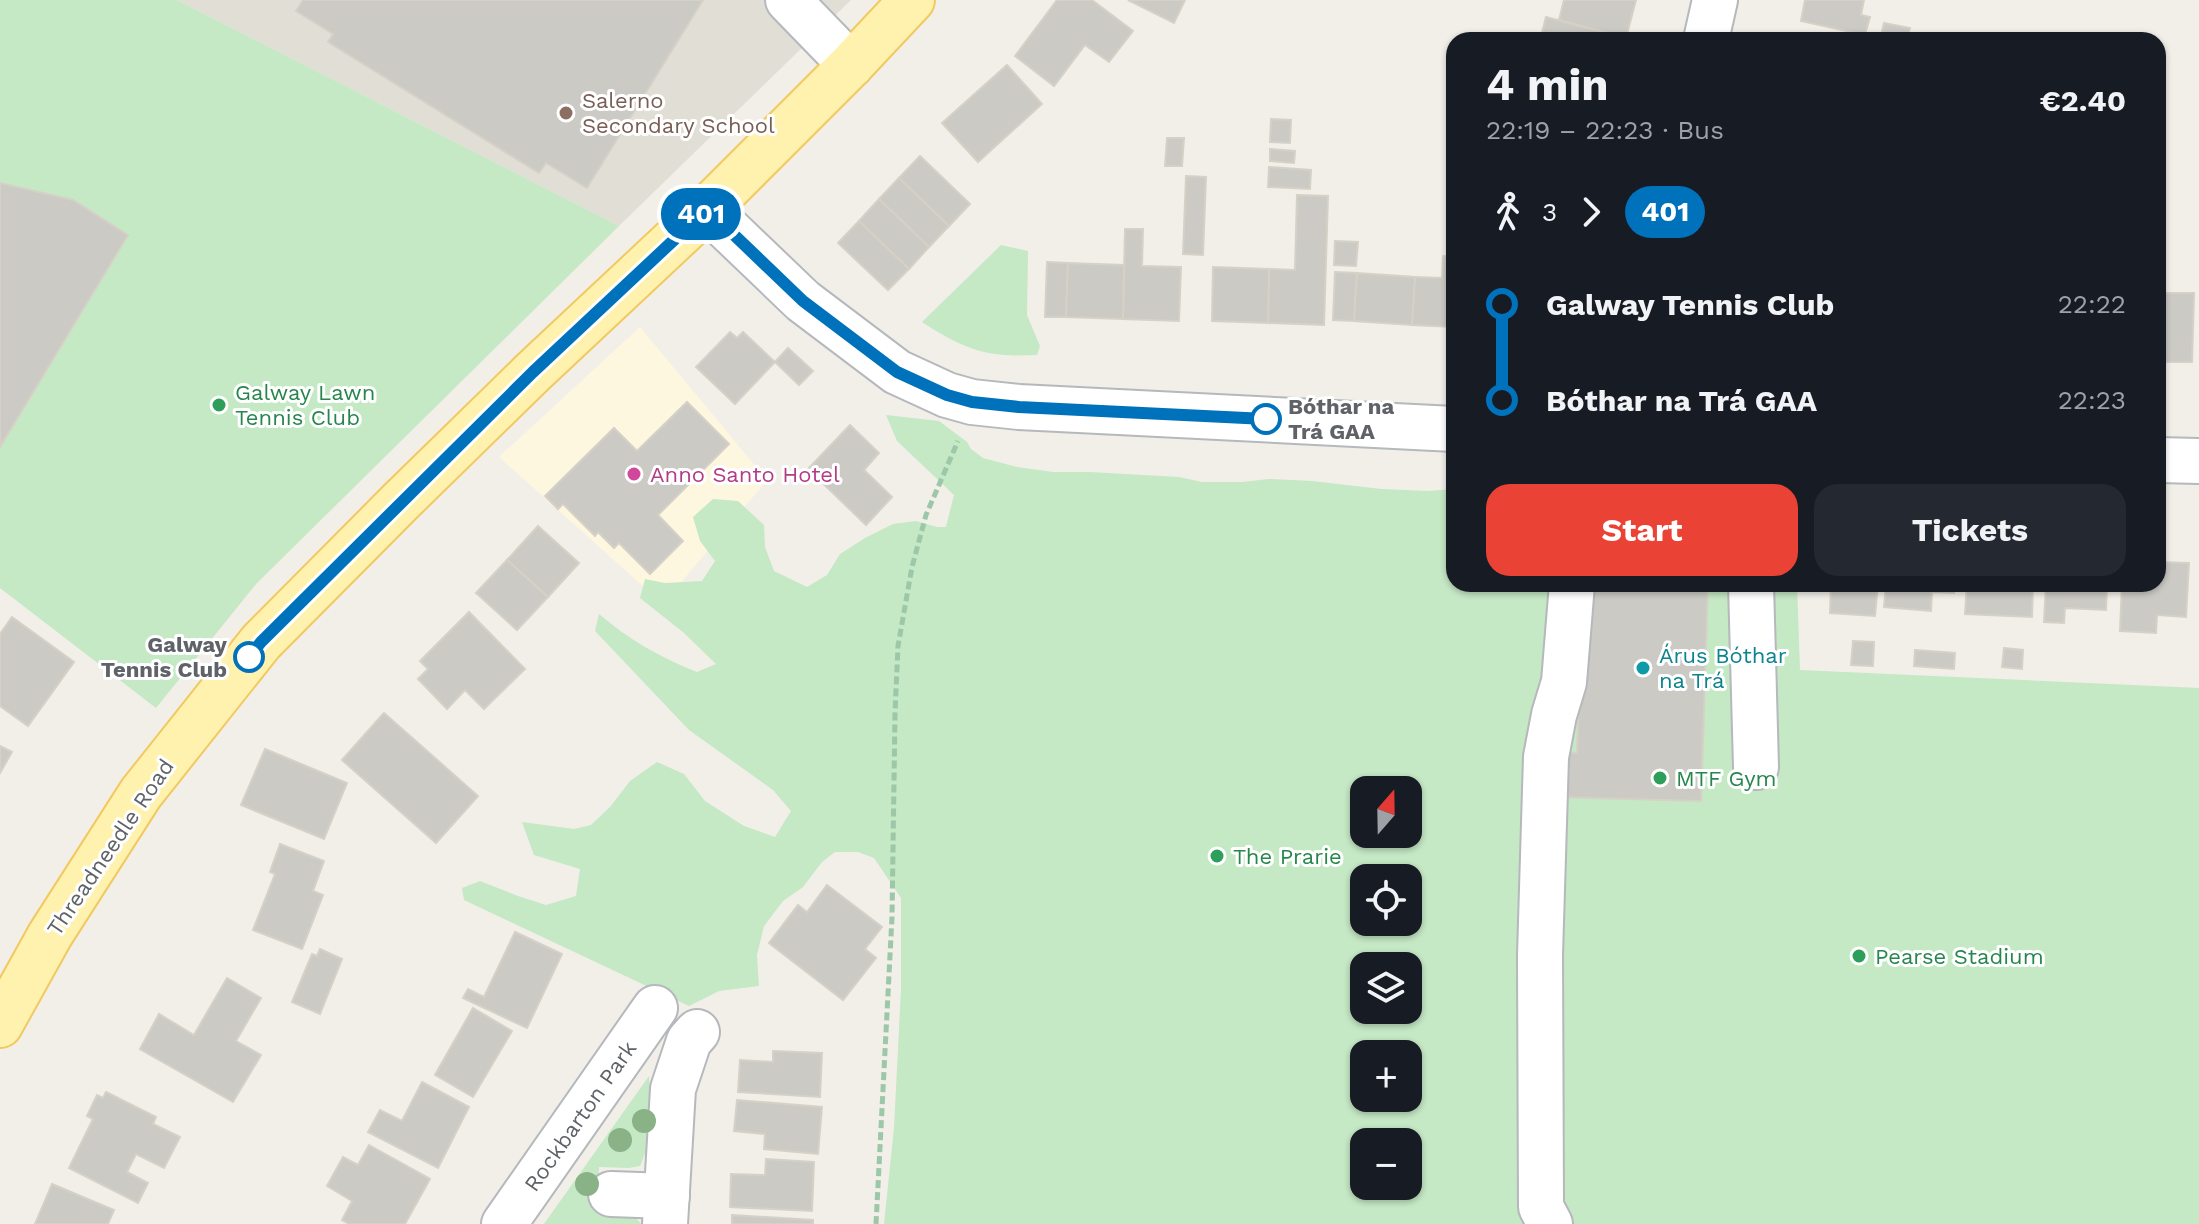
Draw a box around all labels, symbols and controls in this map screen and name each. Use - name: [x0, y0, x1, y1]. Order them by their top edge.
- text: 4 min: [1486, 59, 1609, 111]
- text: €2.40: [2040, 83, 2126, 118]
- place label: Salerno Secondary School: [582, 88, 775, 138]
- marker: Salerno Secondary School: [557, 104, 575, 122]
- text: 22:19 – 22:23 · Bus: [1486, 115, 1724, 145]
- line badge: 401: [655, 188, 747, 240]
- icon: walk: [1486, 190, 1530, 234]
- icon: forward: [1569, 190, 1613, 234]
- text: 401: [1641, 195, 1689, 228]
- text: 401: [677, 197, 725, 230]
- text: 3: [1542, 197, 1557, 227]
- text: Galway Tennis Club: [1546, 287, 1834, 322]
- text: 22:22: [2058, 289, 2126, 319]
- place label: Galway Lawn Tennis Club: [235, 380, 375, 430]
- text: Bóthar na Trá GAA: [1546, 383, 1817, 418]
- text: 22:23: [2058, 385, 2126, 415]
- place label: Bóthar na Trá GAA: [1288, 394, 1394, 444]
- marker: Galway Lawn Tennis Club: [210, 396, 228, 414]
- marker: Bóthar na Trá GAA: [1251, 404, 1281, 434]
- place label: Anno Santo Hotel: [650, 462, 840, 487]
- marker: Anno Santo Hotel: [625, 465, 643, 483]
- button: Start: [1486, 484, 1798, 576]
- button: Tickets: [1814, 484, 2126, 576]
- place label: Galway Tennis Club: [101, 632, 228, 682]
- marker: Galway Tennis Club: [234, 642, 264, 672]
- place label: Árus Bóthar na Trá: [1659, 643, 1787, 693]
- marker: Árus Bóthar na Trá: [1634, 659, 1652, 677]
- street label: Threadneedle Road: [42, 754, 179, 940]
- place label: MTF Gym: [1676, 766, 1777, 791]
- marker: MTF Gym: [1651, 769, 1669, 787]
- north arrow: [1350, 776, 1422, 848]
- map controls: [1350, 776, 1422, 1200]
- place label: The Prarie: [1233, 844, 1342, 869]
- marker: The Prarie: [1208, 847, 1226, 865]
- button: locate: [1350, 864, 1422, 936]
- place label: Pearse Stadium: [1875, 944, 2044, 969]
- marker: Pearse Stadium: [1850, 947, 1868, 965]
- button: layers: [1350, 952, 1422, 1024]
- street label: Rockbarton Park: [519, 1036, 642, 1196]
- button: +: [1350, 1040, 1422, 1112]
- button: −: [1350, 1128, 1422, 1200]

